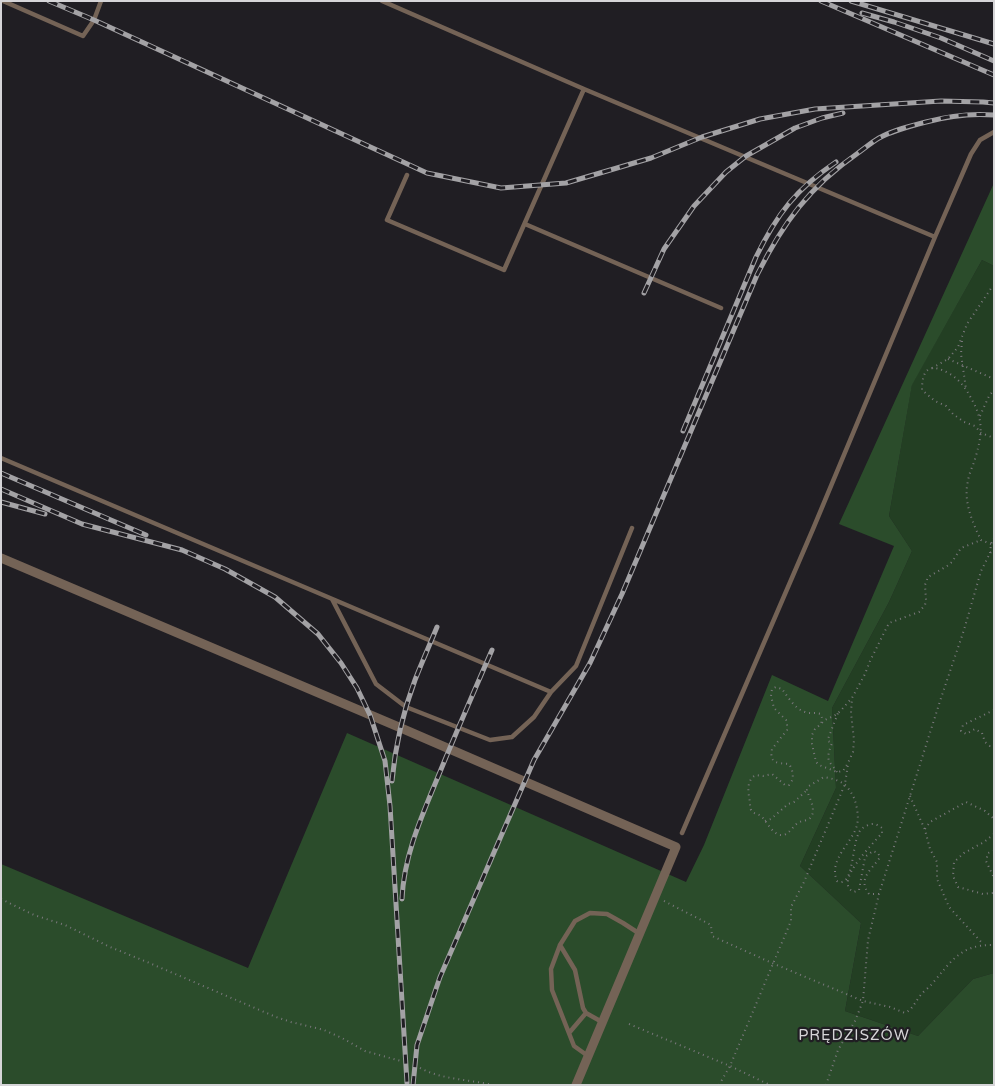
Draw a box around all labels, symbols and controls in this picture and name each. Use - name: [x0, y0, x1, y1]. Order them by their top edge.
- district label: PRĘDZISZÓW: [797, 1027, 911, 1045]

